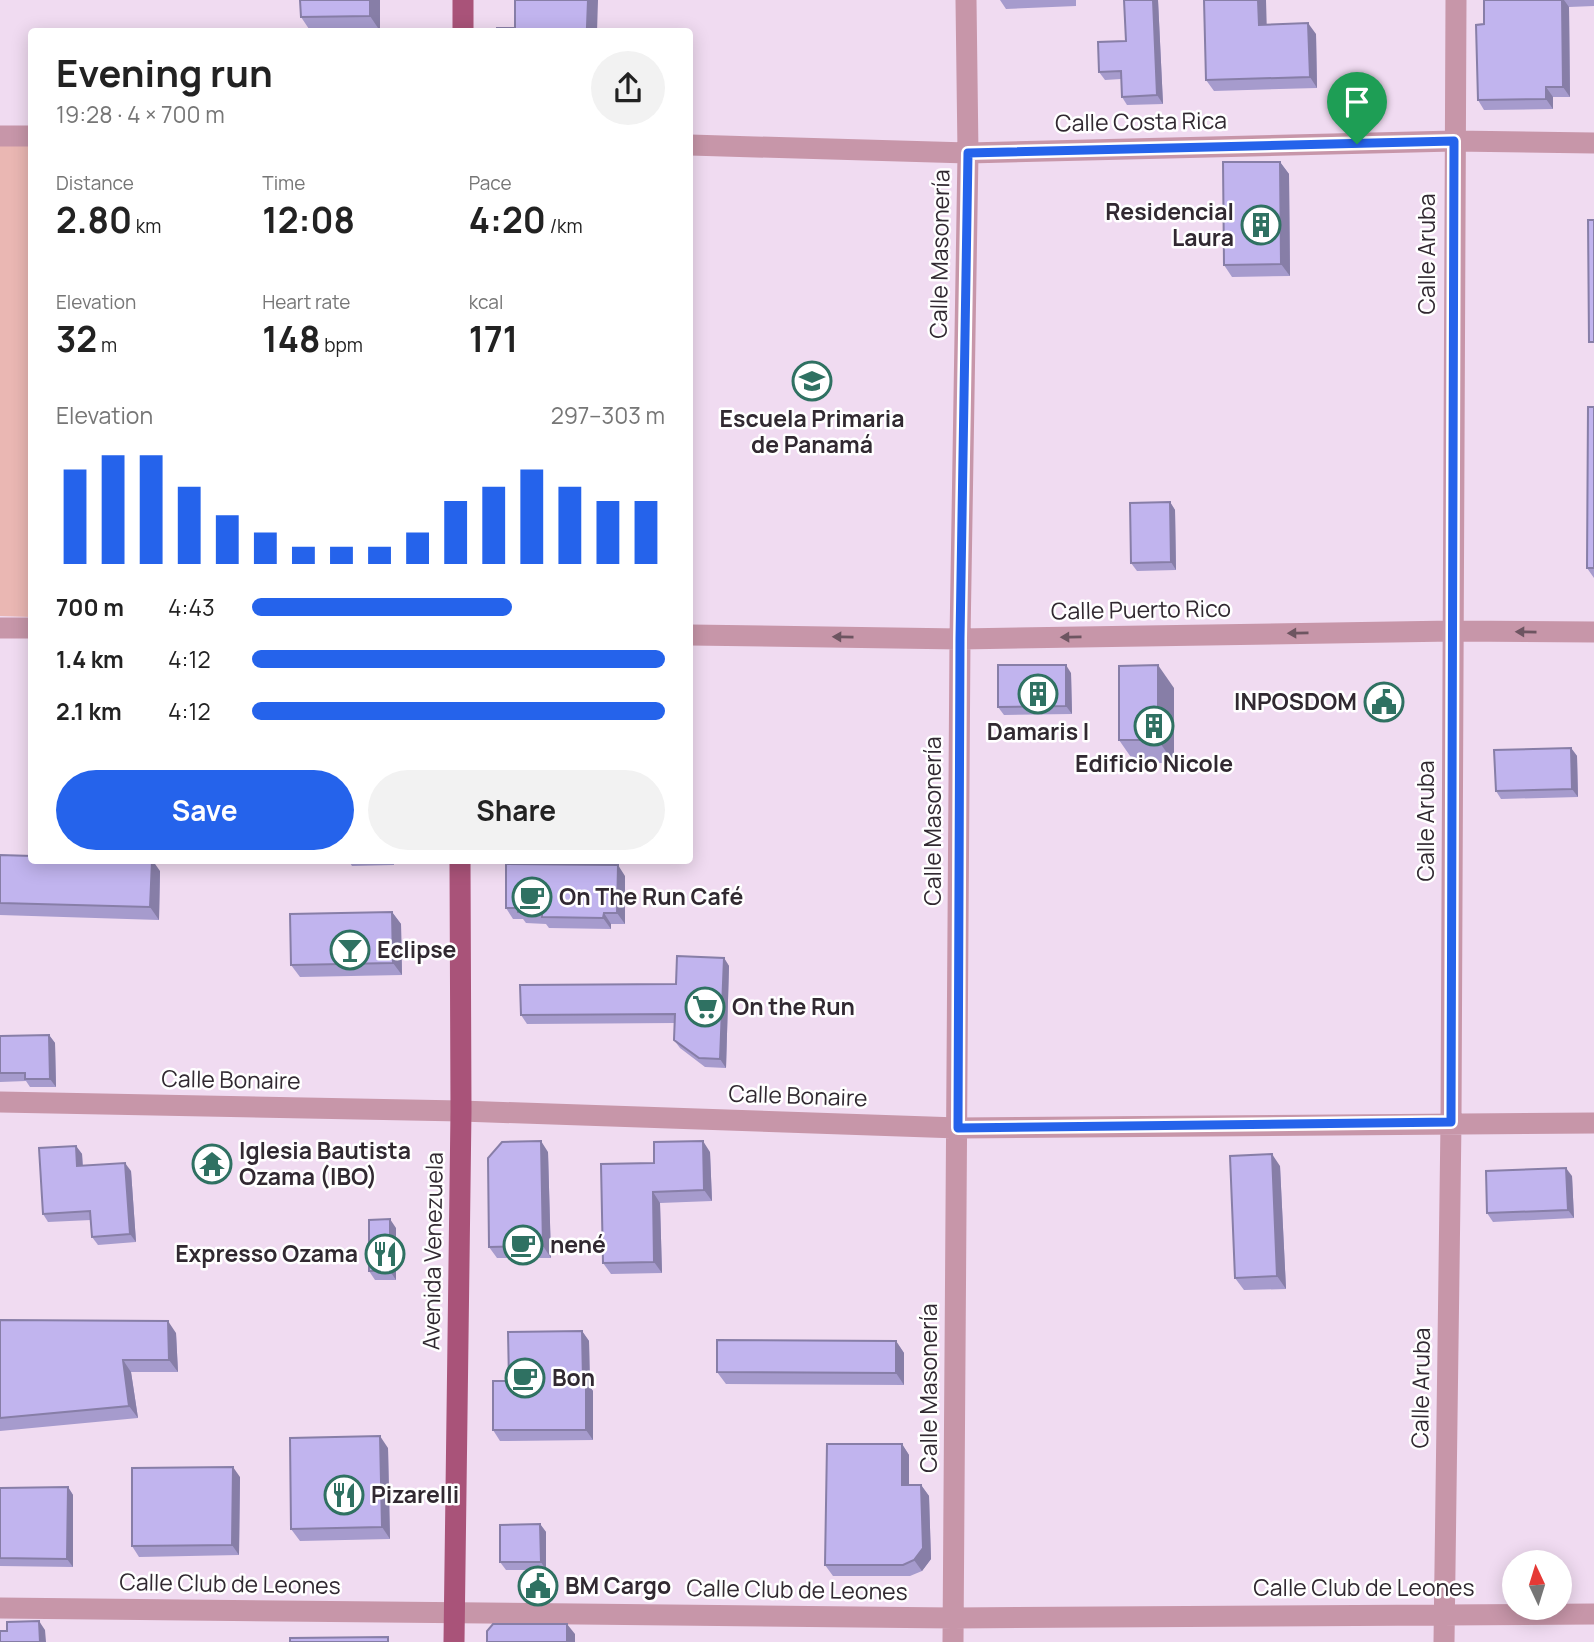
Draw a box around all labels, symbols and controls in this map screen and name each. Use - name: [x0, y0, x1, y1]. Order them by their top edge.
- text: Evening run: [56, 46, 273, 98]
- button: share: [591, 51, 665, 125]
- pin: [1327, 72, 1387, 144]
- icon: arrive: [1338, 83, 1376, 121]
- text: 19:28 · 4 × 700 m: [56, 98, 225, 130]
- street label: Calle Costa Rica: [1055, 104, 1227, 138]
- street label: Calle Masonería: [922, 169, 956, 339]
- text: Distance: [56, 170, 134, 196]
- text: Time: [262, 170, 305, 196]
- text: Pace: [469, 170, 512, 196]
- street label: Calle Aruba: [1410, 194, 1442, 314]
- place label: Residencial Laura: [1105, 195, 1234, 253]
- text: 2.80: [56, 196, 132, 244]
- text: 12:08: [262, 196, 355, 244]
- text: 4:20: [469, 196, 546, 244]
- building icon: Residencial Laura: [1240, 204, 1282, 246]
- text: km: [132, 213, 161, 239]
- text: /km: [546, 213, 583, 239]
- text: Elevation: [56, 289, 136, 315]
- text: Heart rate: [262, 289, 350, 315]
- text: kcal: [469, 289, 503, 315]
- text: 32: [56, 315, 97, 363]
- text: 148: [262, 315, 320, 363]
- text: 171: [469, 315, 518, 363]
- text: m: [97, 332, 117, 358]
- text: bpm: [320, 332, 363, 358]
- school or university icon: Escuela Primaria de Panamá: [791, 360, 833, 402]
- text: Elevation: [56, 399, 153, 431]
- text: 297–303 m: [551, 399, 665, 431]
- place label: Escuela Primaria de Panamá: [720, 402, 904, 460]
- text: 700 m: [56, 591, 124, 623]
- text: 4:43: [168, 591, 215, 623]
- street label: Calle Puerto Rico: [1051, 591, 1231, 627]
- one-way arrow: [1515, 626, 1537, 638]
- one-way arrow: [1287, 628, 1309, 639]
- one-way arrow: [832, 631, 854, 643]
- one-way arrow: [1060, 631, 1082, 643]
- text: 1.4 km: [56, 643, 124, 675]
- text: 4:12: [168, 643, 211, 675]
- building icon: Damaris I: [1017, 673, 1059, 715]
- public building icon: INPOSDOM: [1363, 681, 1405, 723]
- place label: INPOSDOM: [1234, 685, 1357, 717]
- text: 2.1 km: [56, 695, 122, 727]
- text: 4:12: [168, 695, 211, 727]
- building icon: Edificio Nicole: [1133, 705, 1175, 747]
- place label: Damaris I: [987, 715, 1089, 747]
- street label: Calle Masonería: [916, 736, 948, 906]
- place label: Edificio Nicole: [1075, 747, 1233, 779]
- street label: Calle Aruba: [1409, 761, 1441, 881]
- button: Save: [56, 770, 354, 850]
- button: Share: [368, 770, 665, 850]
- cafe icon: On The Run Café: [511, 876, 553, 918]
- place label: On The Run Café: [559, 880, 743, 912]
- bar icon: Eclipse: [329, 929, 371, 971]
- place label: Eclipse: [377, 933, 457, 965]
- supermarket icon: On the Run: [684, 986, 726, 1028]
- place label: On the Run: [732, 990, 855, 1022]
- street label: Calle Bonaire: [161, 1062, 301, 1096]
- street label: Calle Bonaire: [728, 1077, 868, 1113]
- place label: Iglesia Bautista Ozama (IBO): [239, 1134, 411, 1192]
- temple icon: Iglesia Bautista Ozama (IBO): [191, 1143, 233, 1185]
- street label: Avenida Venezuela: [414, 1152, 450, 1350]
- cafe icon: nené: [502, 1224, 544, 1266]
- place label: nené: [550, 1228, 606, 1260]
- restaurant icon: Expresso Ozama: [364, 1233, 406, 1275]
- place label: Expresso Ozama: [175, 1237, 358, 1269]
- street label: Calle Masonería: [912, 1303, 944, 1473]
- street label: Calle Aruba: [1403, 1327, 1437, 1449]
- cafe icon: Bon: [504, 1357, 546, 1399]
- place label: Bon: [552, 1361, 595, 1393]
- restaurant icon: Pizarelli: [323, 1474, 365, 1516]
- place label: Pizarelli: [371, 1478, 459, 1510]
- north arrow: [1502, 1550, 1572, 1620]
- map controls: [1502, 1550, 1572, 1620]
- street label: Calle Club de Leones: [119, 1565, 341, 1601]
- public building icon: BM Cargo: [517, 1565, 559, 1607]
- place label: BM Cargo: [565, 1569, 671, 1601]
- street label: Calle Club de Leones: [686, 1571, 908, 1607]
- street label: Calle Club de Leones: [1253, 1571, 1475, 1603]

